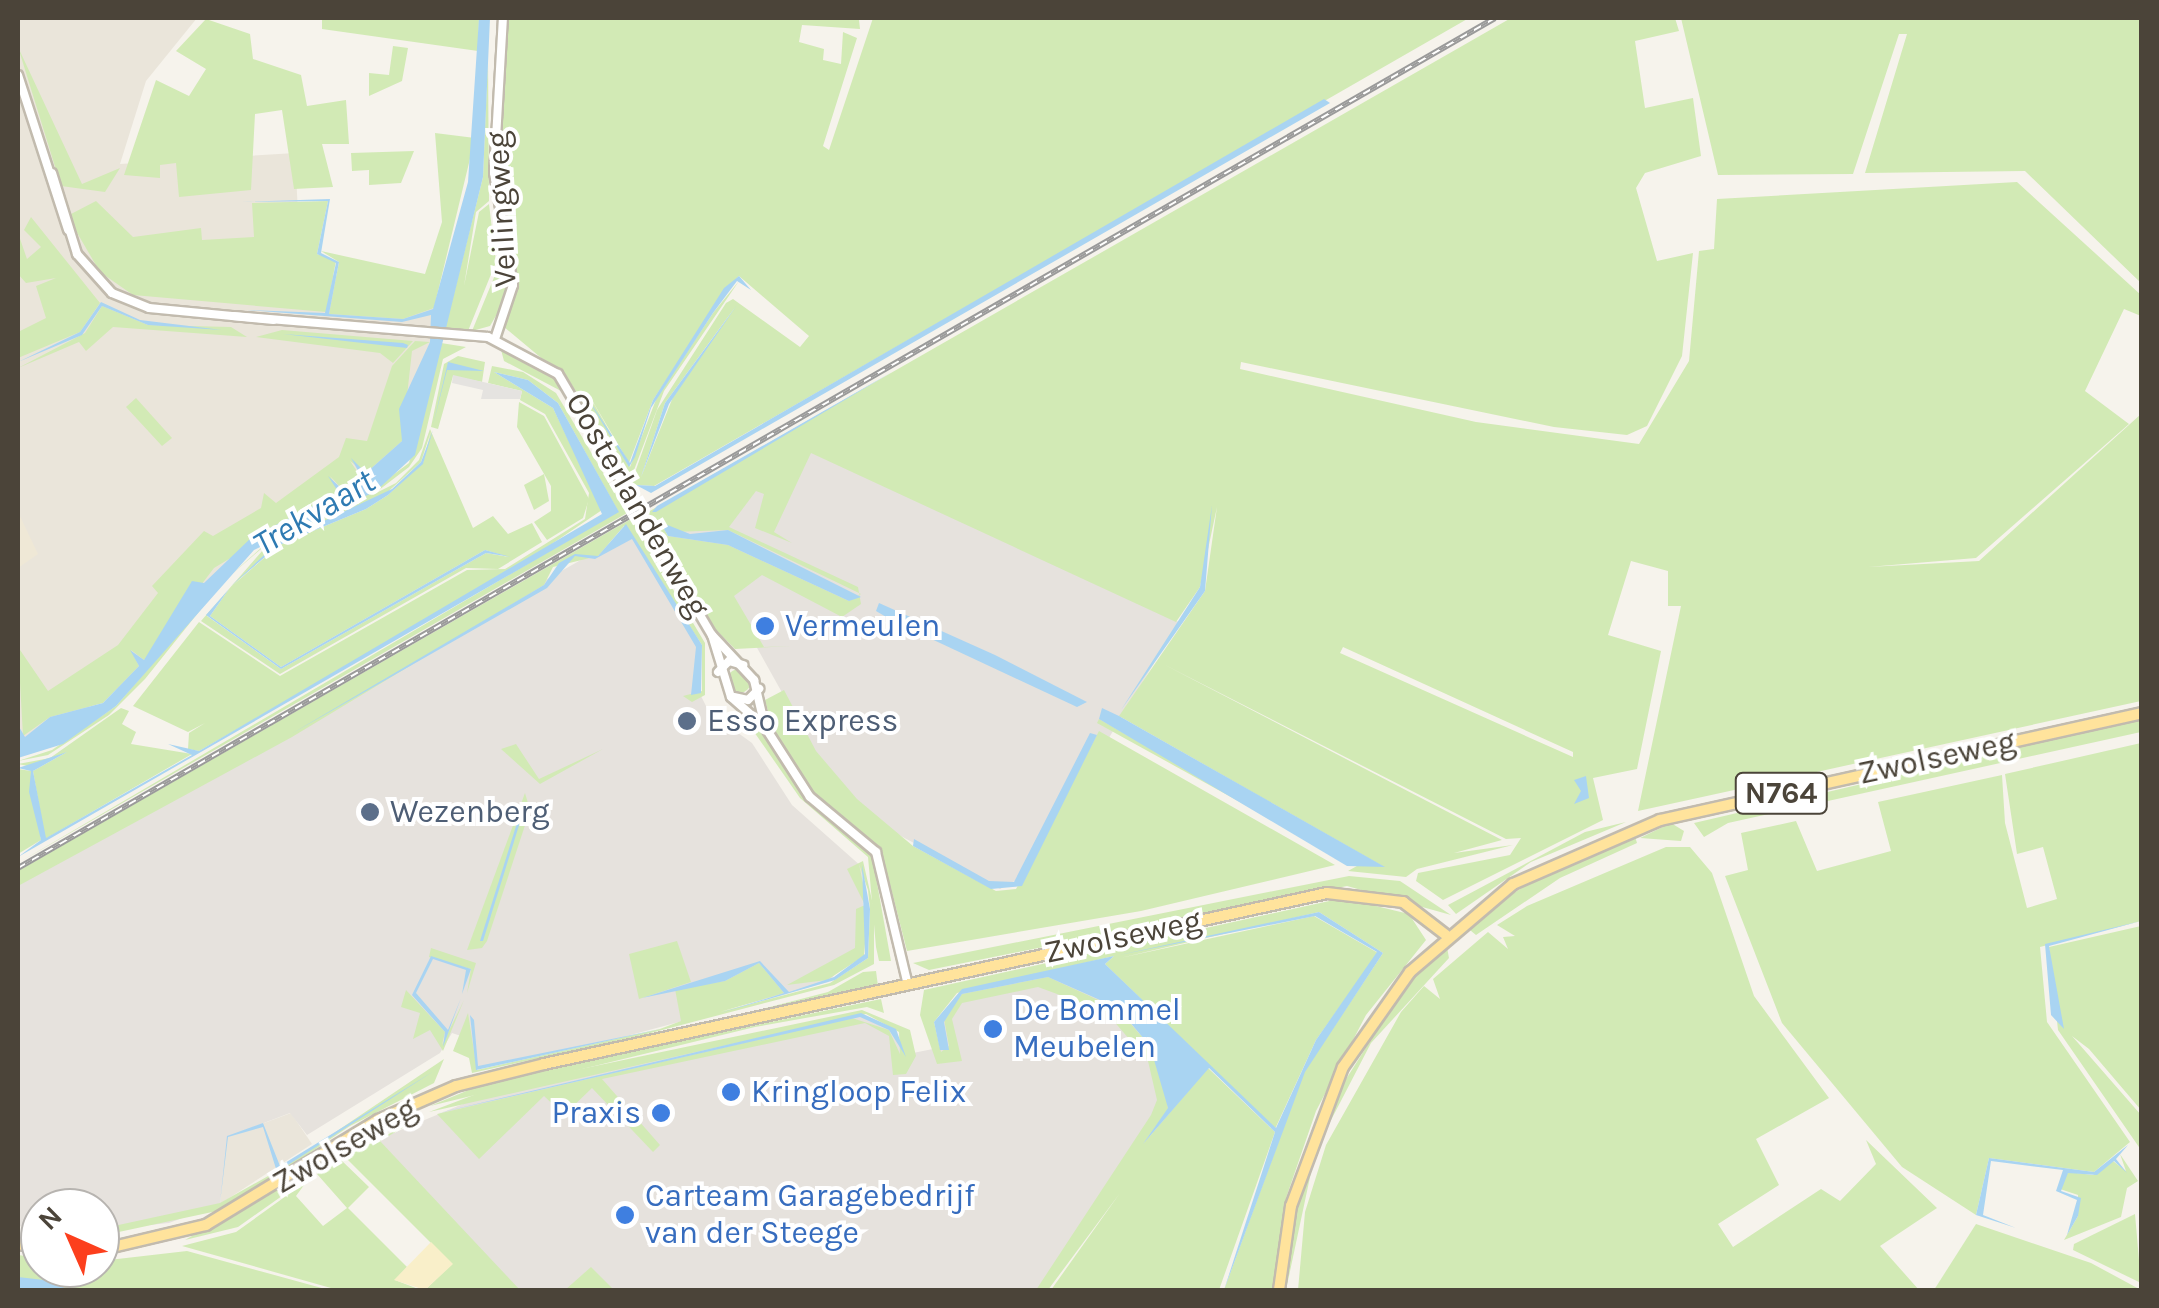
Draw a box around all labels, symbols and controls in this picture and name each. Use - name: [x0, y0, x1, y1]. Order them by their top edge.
- street label: Veilingweg: [479, 130, 525, 288]
- street label: Oosterlandenweg: [557, 386, 717, 624]
- water label: Trekvaart: [246, 460, 382, 566]
- place label: Vermeulen: [785, 607, 940, 645]
- marker: Vermeulen: [754, 615, 776, 637]
- place label: Esso Express: [707, 702, 898, 740]
- marker: Esso Express: [676, 710, 698, 732]
- street label: Zwolseweg: [1855, 723, 2019, 793]
- road number: N764: [1734, 768, 1828, 818]
- place label: Wezenberg: [390, 793, 549, 831]
- marker: Wezenberg: [359, 801, 381, 823]
- street label: Zwolseweg: [1041, 902, 1205, 972]
- place label: De Bommel Meubelen: [1013, 992, 1181, 1067]
- marker: De Bommel Meubelen: [982, 1018, 1004, 1040]
- place label: Kringloop Felix: [751, 1073, 966, 1111]
- marker: Kringloop Felix: [720, 1081, 742, 1103]
- street label: Zwolseweg: [266, 1090, 424, 1202]
- place label: Praxis: [551, 1094, 641, 1132]
- marker: Praxis: [650, 1102, 672, 1124]
- place label: Carteam Garagebedrijf van der Steege: [645, 1178, 975, 1253]
- north arrow: [20, 1188, 120, 1288]
- text: N: [31, 1199, 69, 1237]
- marker: Carteam Garagebedrijf van der Steege: [614, 1204, 636, 1226]

